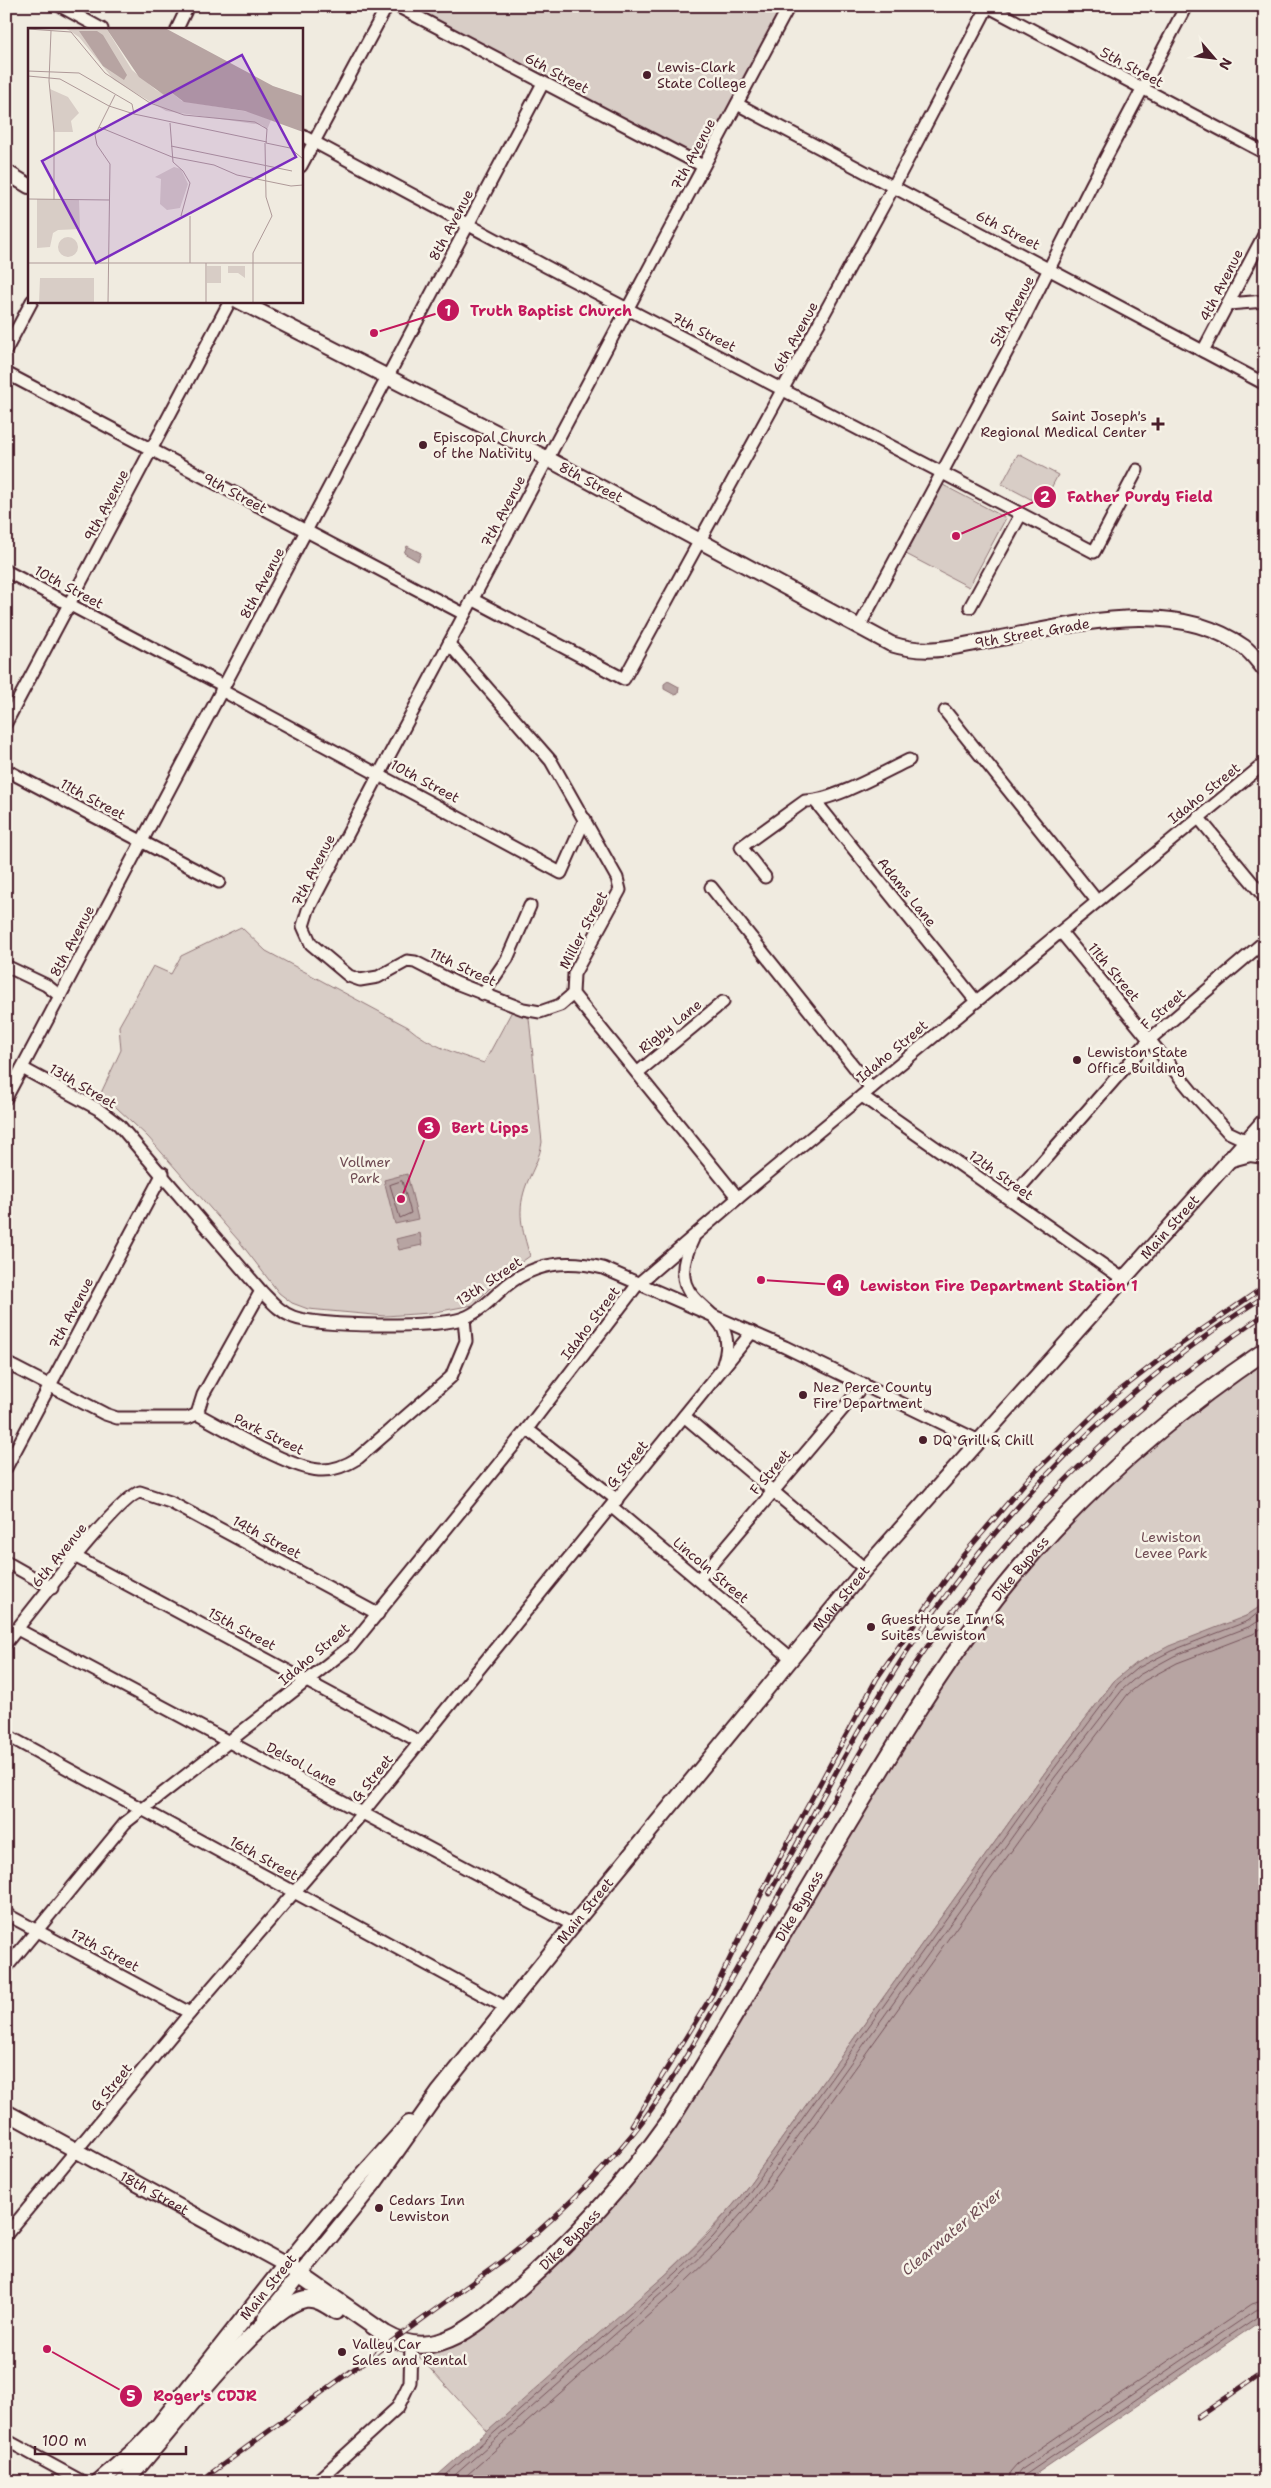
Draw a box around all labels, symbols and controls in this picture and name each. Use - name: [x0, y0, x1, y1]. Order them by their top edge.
- inset map: [28, 28, 302, 302]
- north arrow: [1188, 32, 1238, 82]
- street label: 5th Street: [1097, 43, 1167, 91]
- street label: 6th Street: [522, 49, 592, 97]
- text: N: [1215, 55, 1236, 73]
- place label: Lewis-Clark State College: [657, 58, 747, 92]
- marker: Lewis-Clark State College: [641, 69, 653, 81]
- street label: 7th Avenue: [667, 115, 719, 193]
- street label: 8th Avenue: [425, 186, 477, 264]
- street label: 6th Street: [973, 206, 1043, 254]
- street label: 4th Avenue: [1195, 246, 1247, 324]
- street label: 5th Avenue: [986, 273, 1038, 349]
- callout: Truth Baptist Church: [435, 295, 642, 325]
- street label: 6th Avenue: [768, 298, 822, 376]
- text: 1: [445, 301, 452, 321]
- text: Truth Baptist Church: [470, 301, 632, 321]
- street label: 7th Street: [669, 308, 739, 356]
- place label: Saint Joseph's Regional Medical Center: [980, 407, 1147, 441]
- marker: Saint Joseph's Regional Medical Center: [1151, 417, 1165, 431]
- place label: Episcopal Church of the Nativity: [433, 428, 547, 462]
- marker: Episcopal Church of the Nativity: [417, 439, 429, 451]
- street label: 8th Street: [556, 458, 626, 506]
- street label: 9th Avenue: [80, 466, 132, 544]
- street label: 9th Street: [200, 469, 270, 517]
- street label: 7th Avenue: [477, 472, 529, 550]
- callout: Father Purdy Field: [1033, 482, 1223, 512]
- text: 2: [1040, 487, 1051, 507]
- text: Father Purdy Field: [1067, 487, 1213, 507]
- street label: 8th Avenue: [236, 544, 288, 622]
- street label: 10th Street: [31, 561, 107, 613]
- street label: 9th Street Grade: [973, 614, 1091, 652]
- street label: 10th Street: [387, 755, 463, 807]
- street label: Idaho Street: [1164, 758, 1244, 828]
- street label: 11th Street: [57, 774, 129, 824]
- street label: 7th Avenue: [287, 831, 339, 909]
- street label: Adams Lane: [874, 854, 941, 930]
- street label: Miller Street: [555, 888, 611, 972]
- street label: 8th Avenue: [46, 902, 98, 980]
- street label: 11th Street: [1084, 939, 1144, 1005]
- street label: 11th Street: [427, 944, 499, 990]
- street label: F Street: [1137, 985, 1189, 1033]
- street label: Rigby Lane: [635, 995, 705, 1057]
- street label: Idaho Street: [853, 1016, 931, 1086]
- place label: Lewiston State Office Building: [1087, 1043, 1188, 1077]
- marker: Lewiston State Office Building: [1071, 1054, 1083, 1066]
- street label: 13th Street: [46, 1059, 120, 1113]
- callout: Bert Lipps: [416, 1113, 538, 1143]
- text: 3: [424, 1118, 434, 1138]
- text: Bert Lipps: [451, 1118, 529, 1138]
- street label: 12th Street: [965, 1146, 1037, 1204]
- park label: Vollmer Park: [339, 1153, 391, 1187]
- street label: Main Street: [1136, 1191, 1203, 1263]
- street label: 13th Street: [453, 1252, 525, 1310]
- callout: Lewiston Fire Department Station 1: [825, 1270, 1148, 1300]
- street label: 7th Avenue: [45, 1274, 97, 1352]
- text: 4: [833, 1276, 844, 1296]
- text: Lewiston Fire Department Station 1: [860, 1276, 1138, 1296]
- street label: Idaho Street: [556, 1283, 624, 1363]
- place label: Nez Perce County Fire Department: [813, 1378, 932, 1412]
- marker: Nez Perce County Fire Department: [797, 1389, 809, 1401]
- street label: Park Street: [231, 1409, 307, 1459]
- place label: DQ Grill & Chill: [933, 1431, 1034, 1449]
- marker: DQ Grill & Chill: [917, 1434, 929, 1446]
- street label: G Street: [602, 1436, 652, 1492]
- street label: F Street: [746, 1446, 794, 1498]
- street label: 14th Street: [229, 1511, 305, 1563]
- street label: 6th Avenue: [27, 1519, 91, 1591]
- park label: Lewiston Levee Park: [1135, 1528, 1207, 1562]
- street label: Dike Bypass: [988, 1532, 1053, 1605]
- street label: Lincoln Street: [669, 1533, 753, 1607]
- street label: Main Street: [808, 1562, 873, 1635]
- street label: 15th Street: [205, 1603, 279, 1655]
- place label: GuestHouse Inn & Suites Lewiston: [881, 1610, 1004, 1644]
- street label: Idaho Street: [275, 1619, 353, 1689]
- marker: GuestHouse Inn & Suites Lewiston: [865, 1621, 877, 1633]
- street label: Delsol Lane: [263, 1738, 341, 1790]
- street label: G Street: [347, 1750, 397, 1806]
- street label: 16th Street: [227, 1832, 301, 1884]
- street label: Dike Bypass: [771, 1867, 827, 1945]
- street label: Main Street: [552, 1874, 617, 1948]
- street label: 17th Street: [68, 1924, 142, 1976]
- street label: G Street: [86, 2059, 136, 2115]
- street label: 18th Street: [117, 2167, 192, 2219]
- water label: Clearwater River: [897, 2183, 1007, 2280]
- place label: Cedars Inn Lewiston: [389, 2191, 465, 2225]
- marker: Cedars Inn Lewiston: [373, 2202, 385, 2214]
- street label: Dike Bypass: [535, 2205, 604, 2274]
- street label: Main Street: [236, 2250, 300, 2324]
- place label: Valley Car Sales and Rental: [352, 2335, 468, 2369]
- marker: Valley Car Sales and Rental: [336, 2346, 348, 2358]
- callout: Roger's CDJR: [118, 2381, 267, 2411]
- text: 5: [126, 2386, 136, 2406]
- text: Roger's CDJR: [153, 2386, 257, 2406]
- scale bar: [35, 2423, 186, 2455]
- text: 100 m: [42, 2431, 87, 2451]

